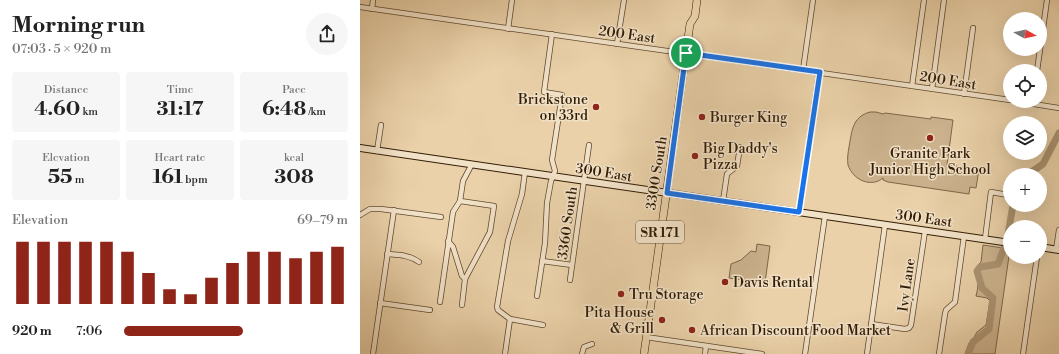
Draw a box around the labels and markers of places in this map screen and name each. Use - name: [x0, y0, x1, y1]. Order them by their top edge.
- pin: [669, 36, 703, 70]
- place label: Brickstone on 33rd: [517, 91, 588, 125]
- marker: Brickstone on 33rd: [591, 102, 601, 112]
- place label: Burger King: [709, 109, 788, 127]
- marker: Burger King: [697, 112, 707, 122]
- marker: Granite Park Junior High School: [925, 133, 935, 143]
- place label: Big Daddy's Pizza: [702, 140, 778, 174]
- place label: Granite Park Junior High School: [868, 145, 991, 179]
- marker: Big Daddy's Pizza: [690, 151, 700, 161]
- place label: Davis Rental: [733, 274, 813, 292]
- marker: Davis Rental: [720, 277, 730, 287]
- place label: Tru Storage: [629, 286, 703, 304]
- marker: Tru Storage: [616, 289, 626, 299]
- place label: Pita House & Grill: [585, 304, 654, 338]
- marker: Pita House & Grill: [657, 315, 667, 325]
- place label: African Discount Food Market: [699, 322, 891, 340]
- marker: African Discount Food Market: [687, 325, 697, 335]

